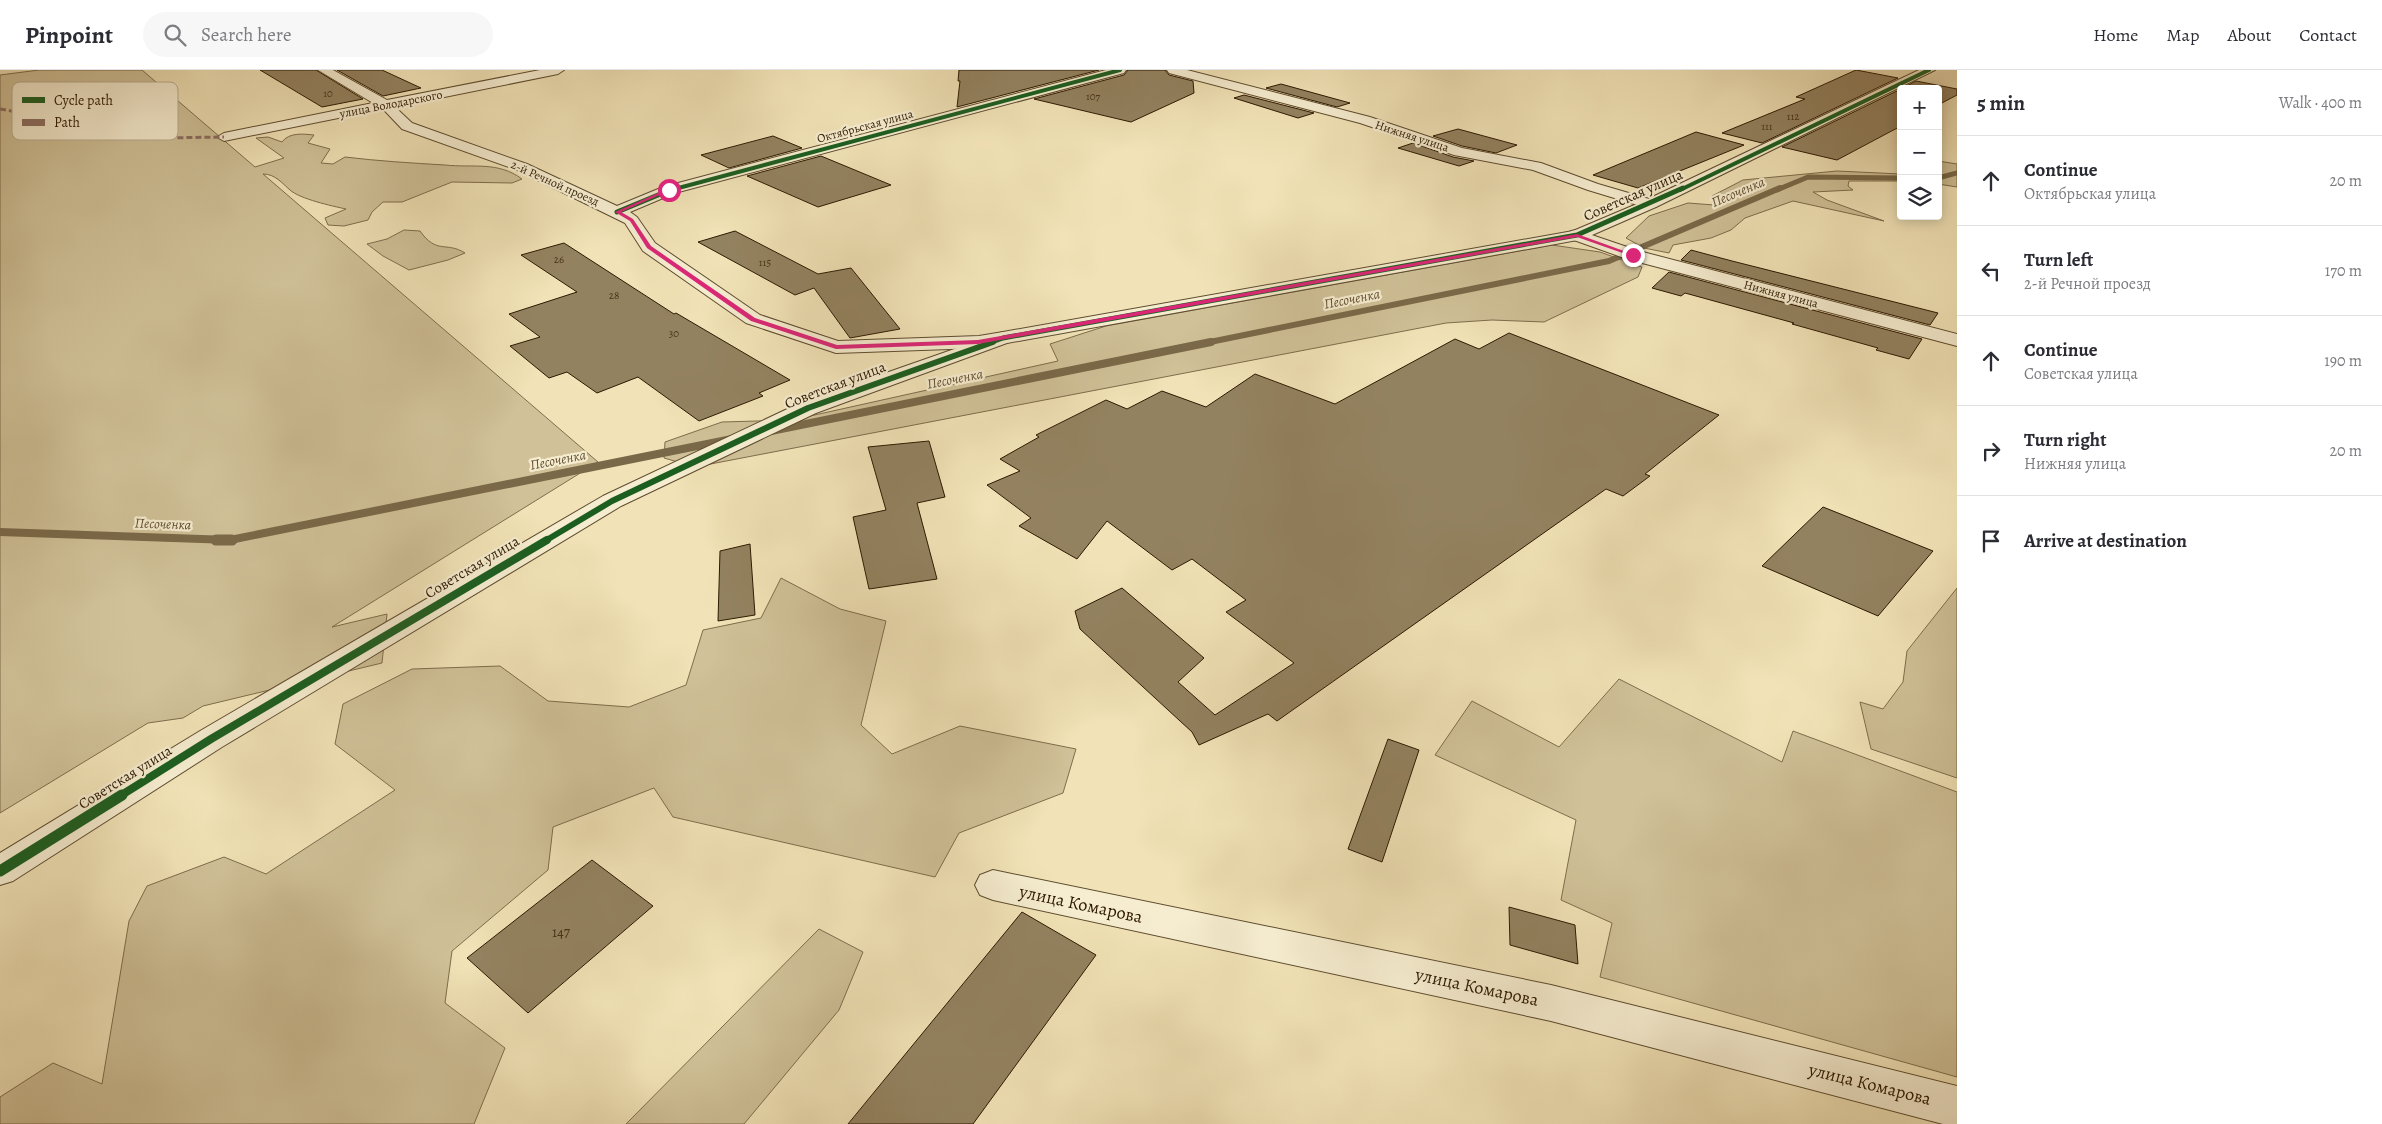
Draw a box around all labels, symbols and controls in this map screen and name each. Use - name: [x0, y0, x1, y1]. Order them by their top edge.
- search box: [143, 12, 493, 57]
- text: Pinpoint: [25, 19, 113, 51]
- icon: search: [161, 21, 189, 49]
- text: Search here: [201, 22, 291, 48]
- text: Home: [2093, 23, 2138, 47]
- text: Map: [2166, 23, 2199, 47]
- text: About: [2227, 23, 2271, 47]
- text: Contact: [2299, 23, 2357, 47]
- legend: [12, 82, 178, 140]
- map controls: [1897, 85, 1942, 220]
- button: +: [1897, 85, 1942, 130]
- house number: 10: [323, 86, 333, 101]
- street label: улица Володарского: [337, 86, 444, 122]
- house number: 107: [1086, 89, 1101, 104]
- text: 5 min: [1977, 89, 2025, 117]
- text: Cycle path: [54, 91, 114, 110]
- text: Walk · 400 m: [2279, 92, 2362, 114]
- street label: Октябрьская улица: [815, 105, 915, 147]
- house number: 112: [1787, 109, 1799, 124]
- text: Path: [54, 113, 81, 132]
- street label: Нижняя улица: [1373, 117, 1451, 156]
- house number: 111: [1761, 119, 1773, 134]
- button: −: [1897, 130, 1942, 175]
- street label: 2-й Речной проезд: [508, 156, 602, 210]
- text: Continue: [2024, 157, 2098, 183]
- street label: Советская улица: [1580, 164, 1686, 226]
- icon: ahead: [1977, 167, 2005, 195]
- text: 20 m: [2329, 170, 2362, 192]
- water label: Песоченка: [1708, 172, 1768, 212]
- button: layers: [1897, 175, 1942, 220]
- route start: [658, 179, 681, 202]
- text: Октябрьская улица: [2024, 183, 2156, 205]
- route end: [1622, 244, 1645, 267]
- text: Turn left: [2024, 247, 2093, 273]
- house number: 26: [554, 252, 564, 267]
- house number: 115: [759, 255, 771, 270]
- icon: left: [1977, 257, 2005, 285]
- text: 170 m: [2325, 260, 2362, 282]
- text: 2-й Речной проезд: [2024, 273, 2151, 295]
- street label: Нижняя улица: [1742, 276, 1821, 312]
- water label: Песоченка: [1322, 284, 1382, 314]
- house number: 28: [609, 288, 619, 303]
- house number: 30: [669, 326, 679, 341]
- text: Continue: [2024, 337, 2098, 363]
- icon: ahead: [1977, 347, 2005, 375]
- text: 190 m: [2324, 350, 2362, 372]
- street label: Советская улица: [782, 357, 888, 413]
- text: Советская улица: [2024, 363, 2138, 385]
- water label: Песоченка: [925, 364, 985, 394]
- text: Turn right: [2024, 427, 2106, 453]
- icon: right: [1977, 437, 2005, 465]
- text: 20 m: [2329, 440, 2362, 462]
- water label: Песоченка: [528, 445, 588, 475]
- text: Нижняя улица: [2024, 453, 2126, 475]
- water label: Песоченка: [134, 514, 192, 534]
- icon: arrive: [1977, 527, 2005, 555]
- text: Arrive at destination: [2024, 528, 2187, 554]
- street label: Советская улица: [421, 531, 523, 603]
- street label: Советская улица: [74, 740, 176, 814]
- street label: улица Комарова: [1016, 879, 1145, 929]
- house number: 147: [552, 922, 571, 942]
- street label: улица Комарова: [1412, 962, 1541, 1012]
- street label: улица Комарова: [1805, 1057, 1934, 1111]

